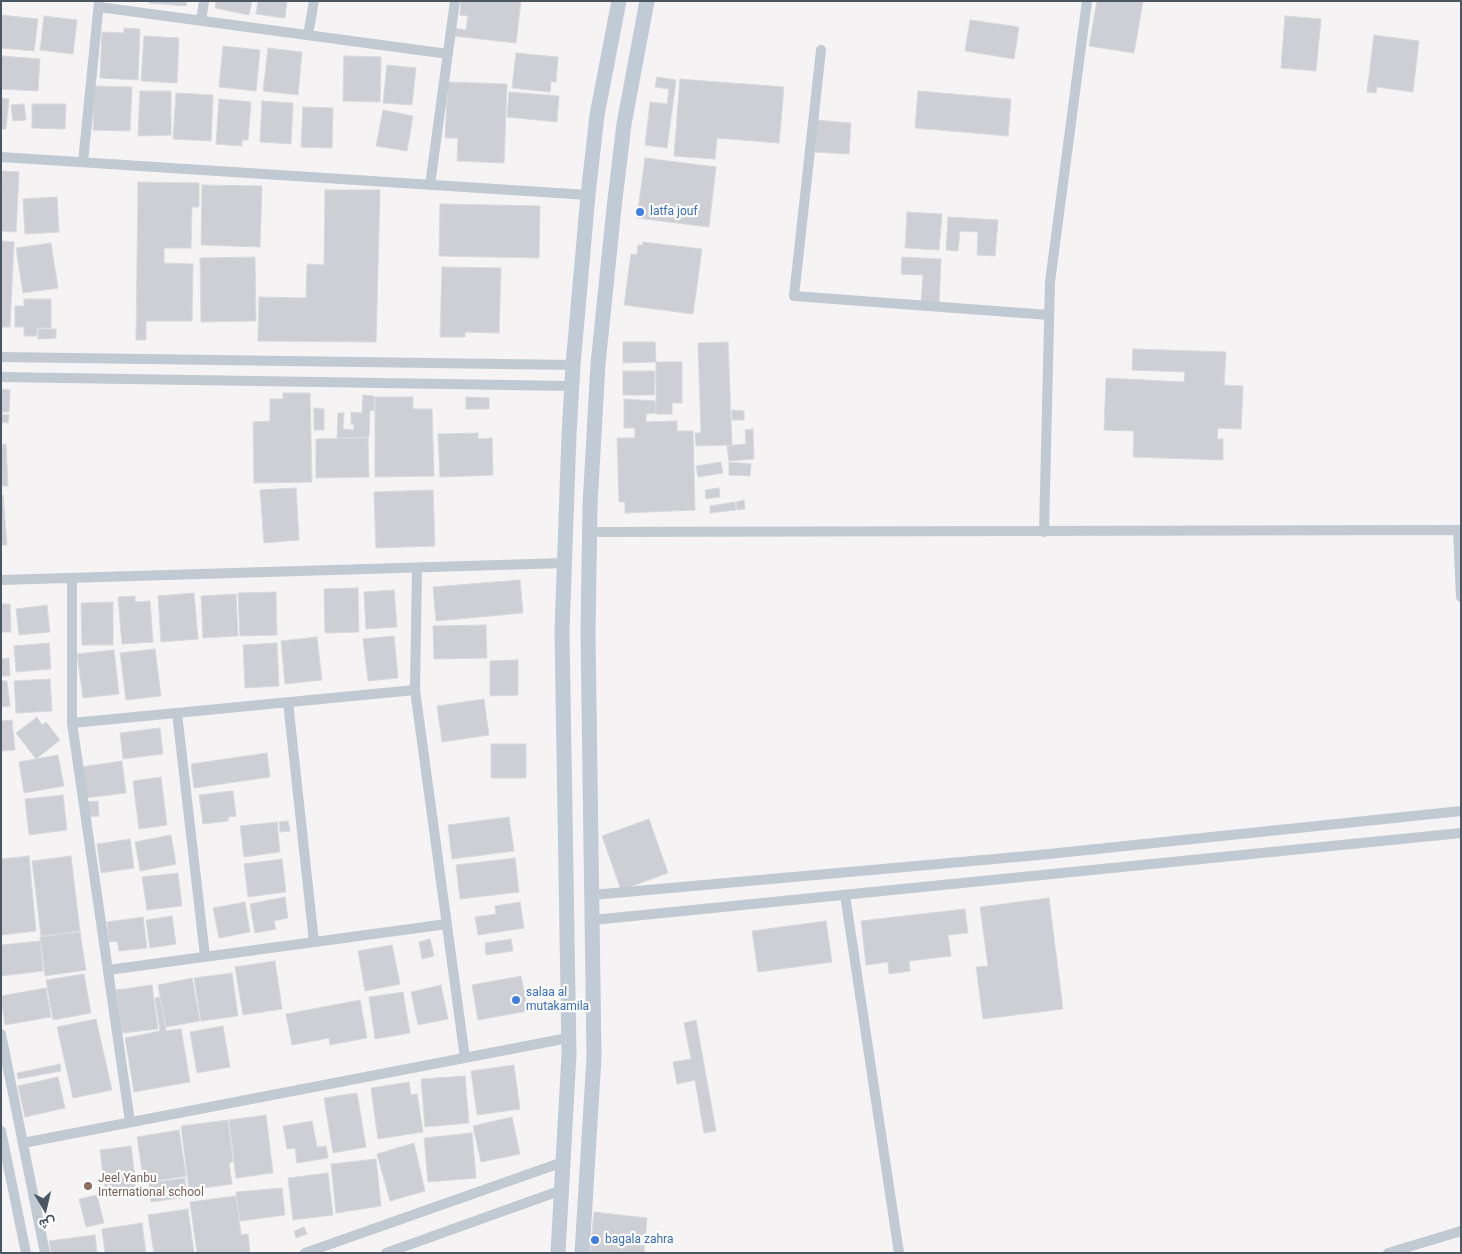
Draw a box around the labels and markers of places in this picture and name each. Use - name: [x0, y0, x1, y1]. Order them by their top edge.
- place label: latfa jouf: [650, 205, 698, 219]
- marker: latfa jouf: [634, 206, 646, 218]
- place label: salaa al mutakamila: [526, 986, 589, 1014]
- marker: salaa al mutakamila: [510, 994, 522, 1006]
- place label: Jeel Yanbu International school: [98, 1172, 204, 1200]
- marker: Jeel Yanbu International school: [82, 1180, 94, 1192]
- place label: bagala zahra: [605, 1233, 673, 1247]
- marker: bagala zahra: [589, 1234, 601, 1246]

